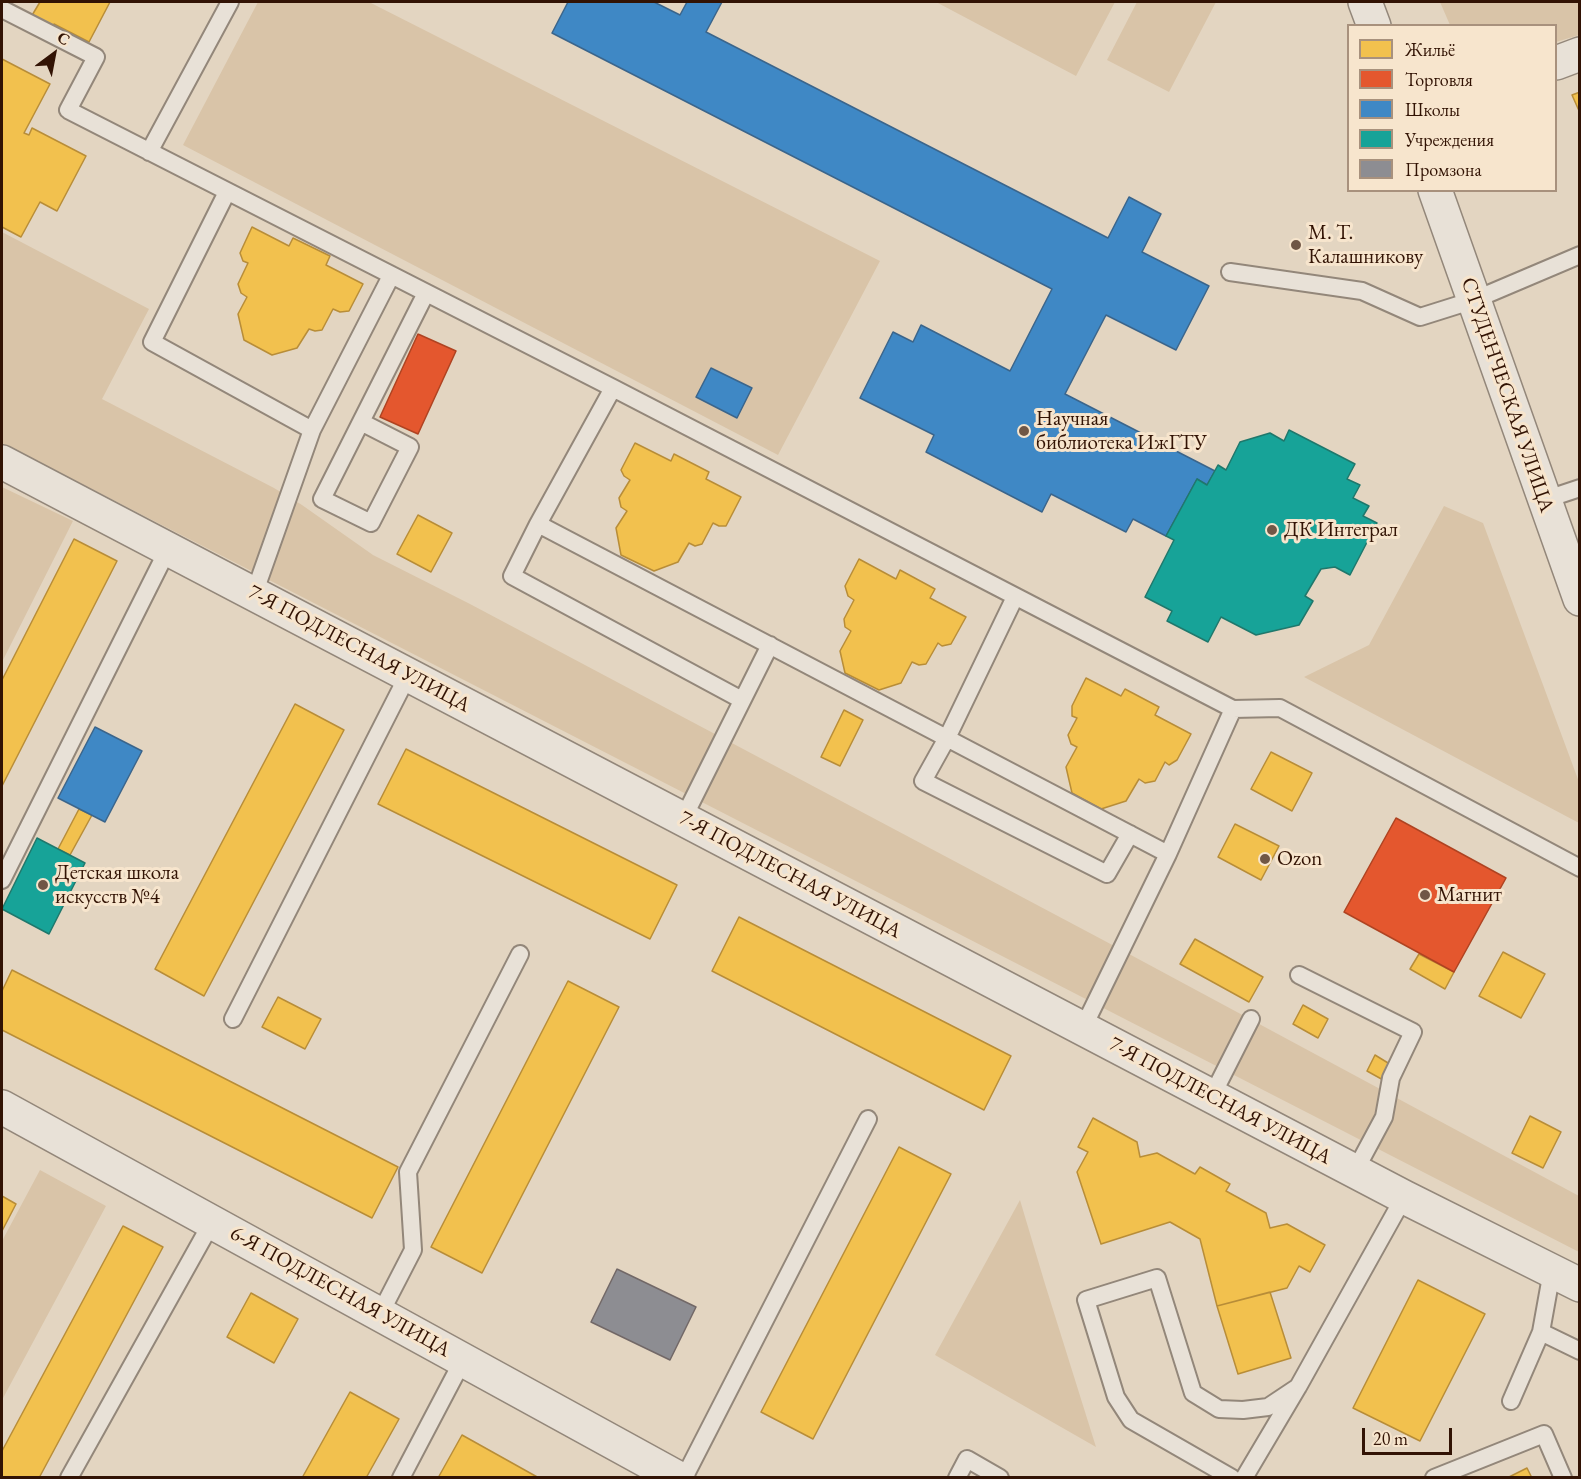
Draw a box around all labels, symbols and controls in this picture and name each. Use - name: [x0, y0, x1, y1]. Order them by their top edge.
- north arrow: [24, 24, 84, 84]
- legend: [1347, 24, 1557, 192]
- text: С: [53, 26, 74, 50]
- text: Жильё: [1405, 38, 1455, 61]
- text: Торговля: [1405, 68, 1473, 91]
- text: Школы: [1405, 98, 1460, 121]
- text: Учреждения: [1405, 128, 1494, 151]
- text: Промзона: [1405, 158, 1482, 181]
- place label: М. Т. Калашникову: [1308, 220, 1423, 270]
- marker: М. Т. Калашникову: [1289, 238, 1303, 252]
- street label: СТУДЕНЧЕСКАЯ УЛИЦА: [1455, 274, 1559, 516]
- place label: Научная библиотека ИжГТУ: [1036, 406, 1207, 456]
- marker: Научная библиотека ИжГТУ: [1017, 424, 1031, 438]
- place label: ДК Интеграл: [1284, 517, 1398, 543]
- marker: ДК Интеграл: [1265, 523, 1279, 537]
- street label: 7-Я ПОДЛЕСНАЯ УЛИЦА: [244, 580, 474, 718]
- street label: 7-Я ПОДЛЕСНАЯ УЛИЦА: [675, 806, 905, 944]
- place label: Ozon: [1277, 846, 1322, 872]
- marker: Ozon: [1258, 852, 1272, 866]
- place label: Детская школа искусств №4: [55, 860, 179, 910]
- marker: Детская школа искусств №4: [36, 878, 50, 892]
- place label: Магнит: [1437, 882, 1502, 908]
- marker: Магнит: [1418, 888, 1432, 902]
- street label: 7-Я ПОДЛЕСНАЯ УЛИЦА: [1105, 1032, 1335, 1170]
- street label: 6-Я ПОДЛЕСНАЯ УЛИЦА: [225, 1221, 455, 1363]
- scale bar: [1365, 1416, 1455, 1454]
- text: 20 m: [1373, 1427, 1408, 1450]

